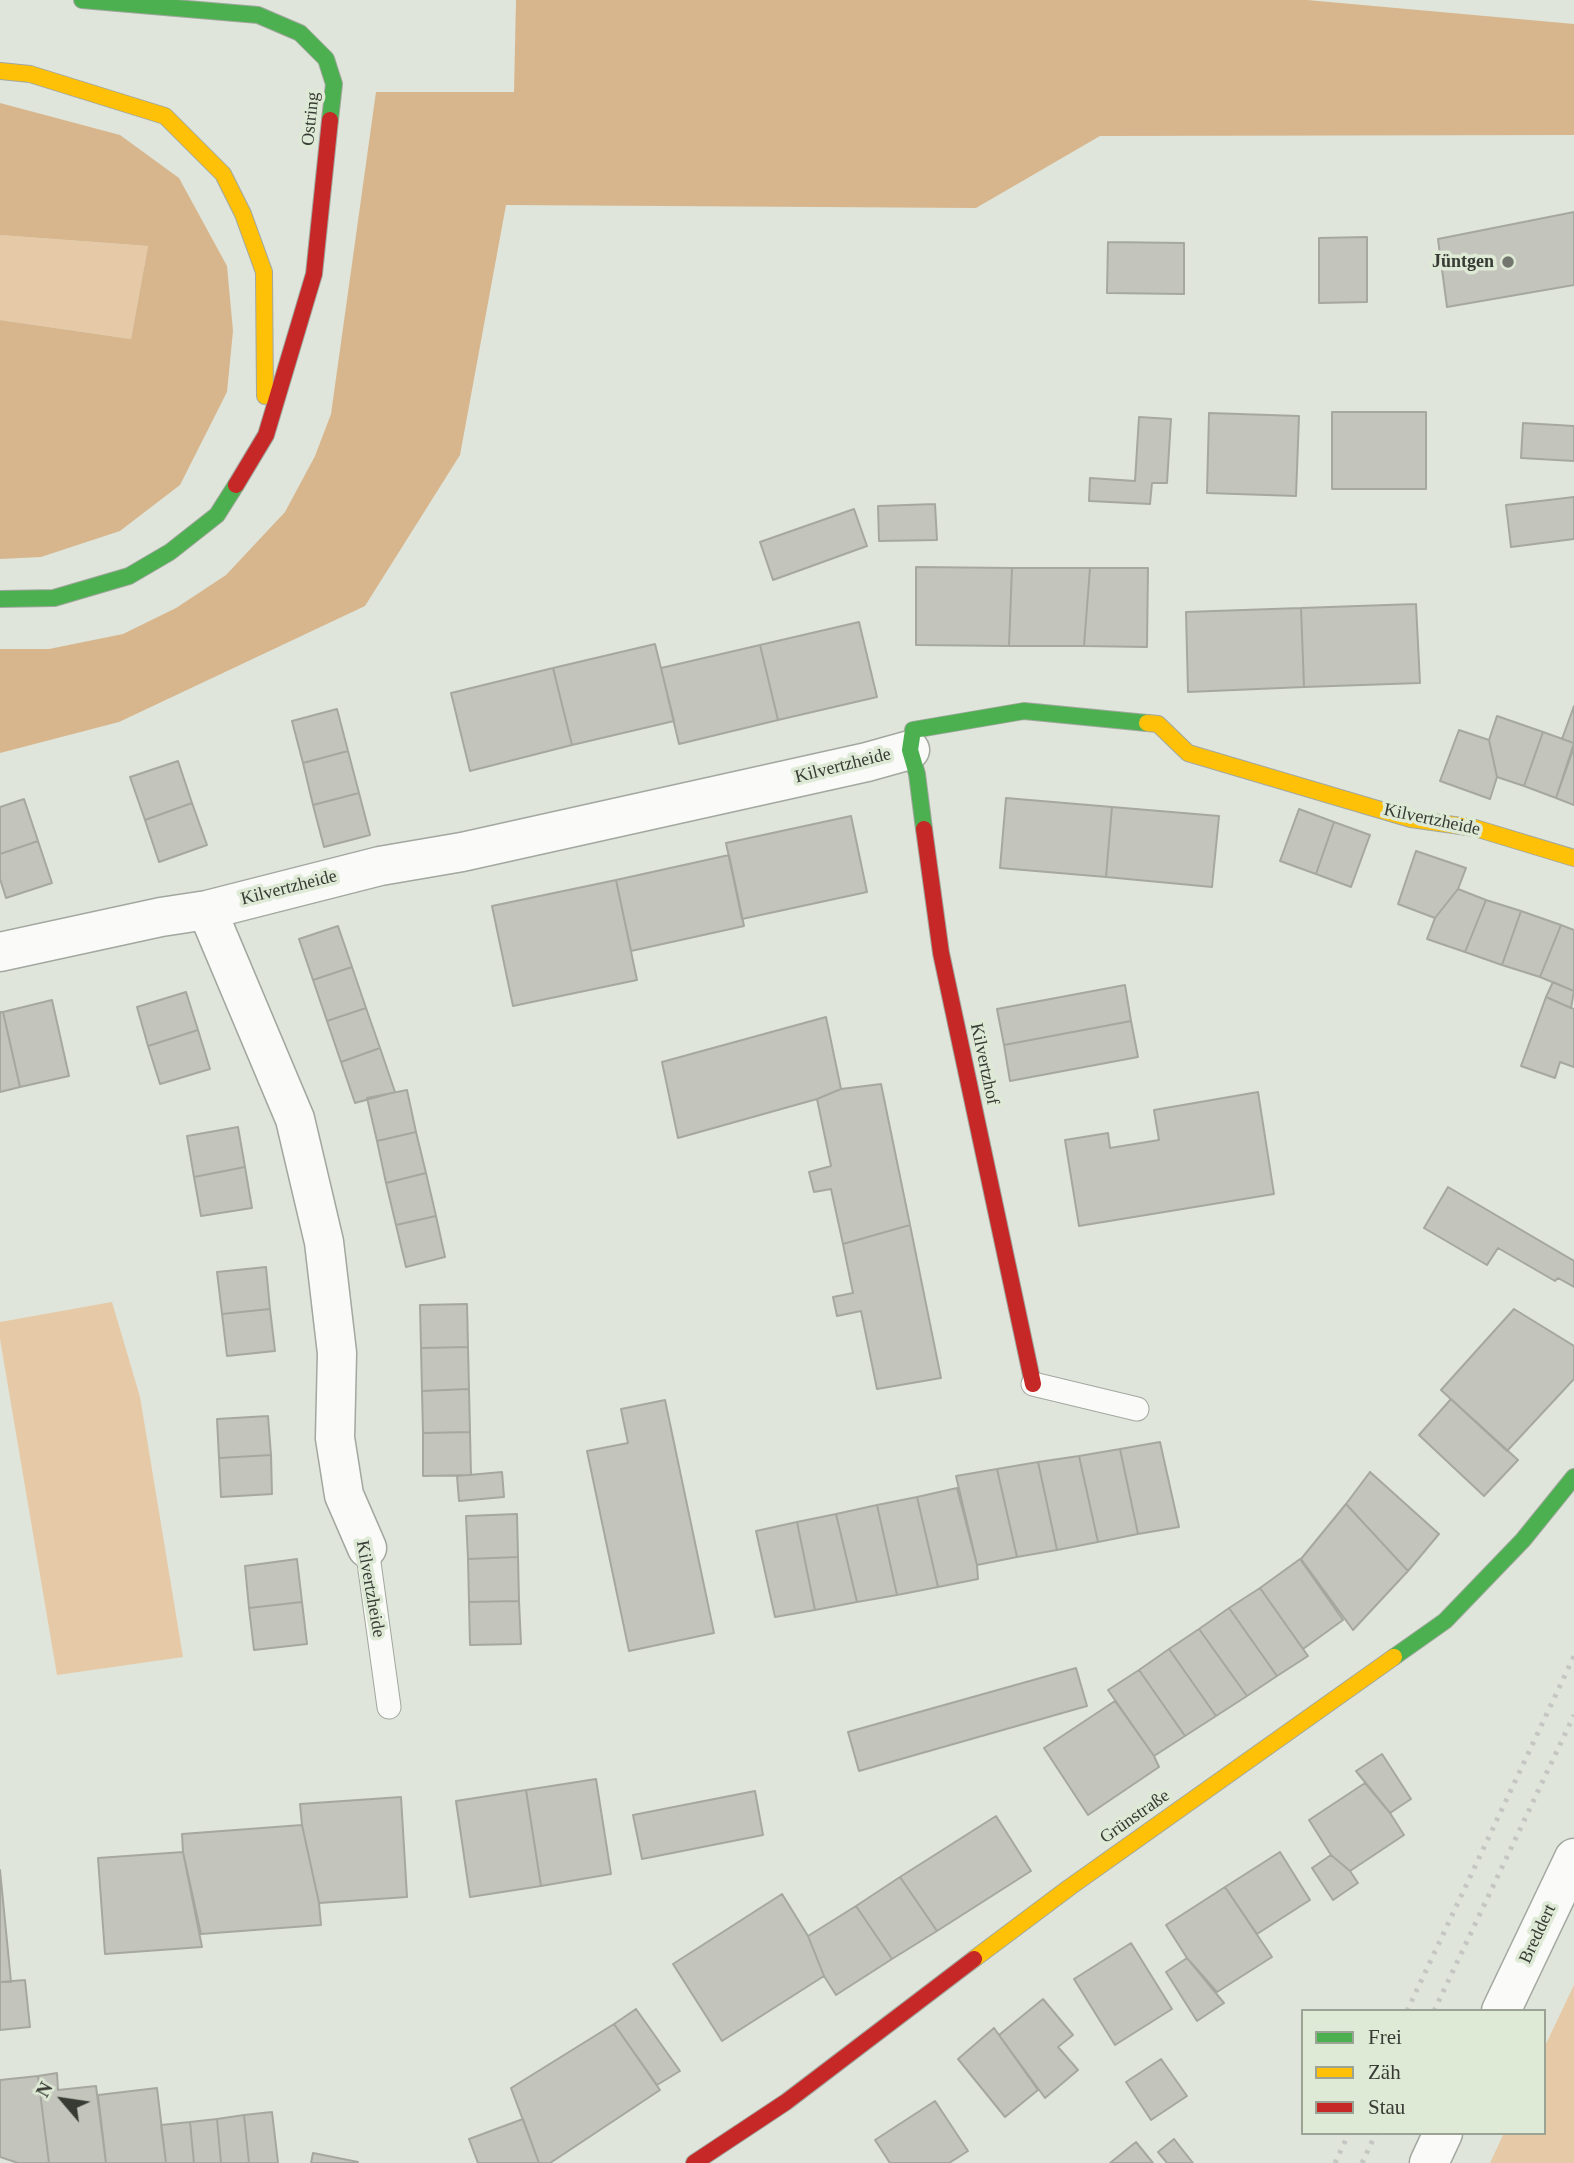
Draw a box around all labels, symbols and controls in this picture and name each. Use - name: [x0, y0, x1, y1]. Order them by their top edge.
- street label: Ostring: [297, 91, 325, 147]
- place label: Jüntgen: [1432, 251, 1494, 273]
- marker: Jüntgen: [1500, 254, 1516, 270]
- street label: Kilvertzheide: [793, 744, 893, 788]
- street label: Kilvertzheide: [1382, 799, 1482, 841]
- street label: Kilvertzheide: [239, 866, 339, 910]
- street label: Kilvertzhof: [965, 1021, 1003, 1107]
- street label: Kilvertzheide: [351, 1539, 389, 1639]
- street label: Grünstraße: [1096, 1785, 1174, 1849]
- street label: Breddert: [1515, 1901, 1561, 1967]
- legend: [1301, 2009, 1546, 2135]
- text: Frei: [1368, 2025, 1402, 2049]
- text: Zäh: [1368, 2060, 1401, 2084]
- north arrow: [28, 2065, 98, 2135]
- text: N: [32, 2078, 57, 2101]
- text: Stau: [1368, 2095, 1405, 2119]

